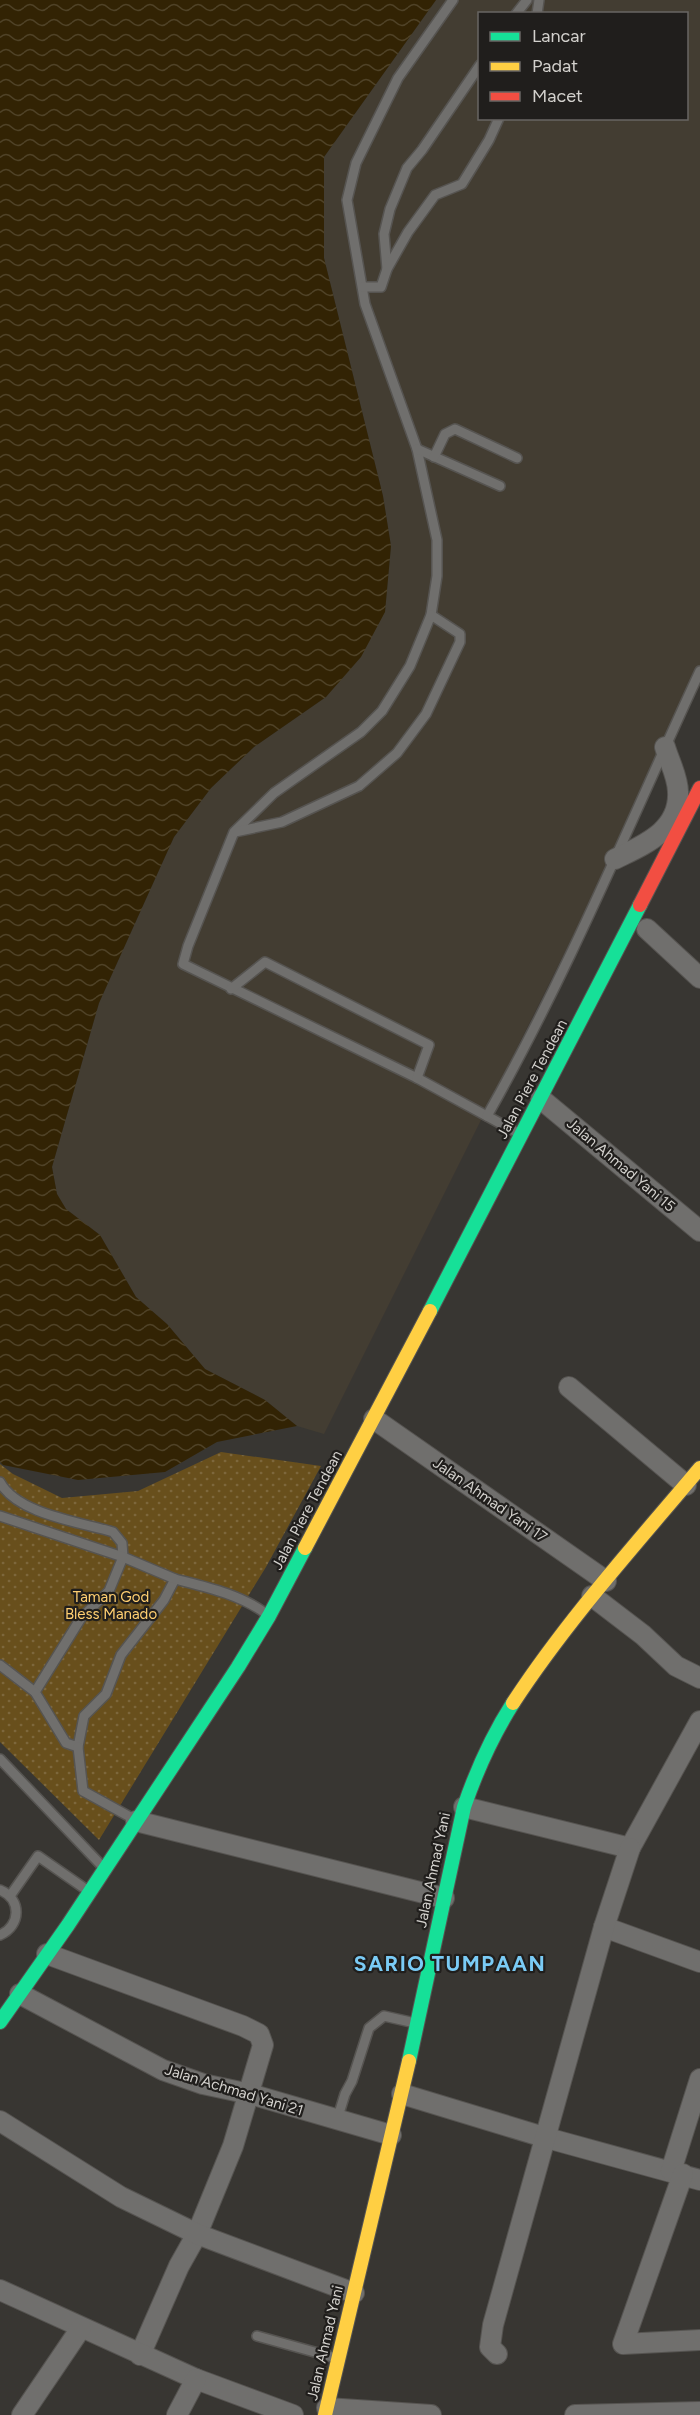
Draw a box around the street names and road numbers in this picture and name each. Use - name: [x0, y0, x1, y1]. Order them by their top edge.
- street label: Jalan Piere Tendean: [493, 1016, 571, 1142]
- street label: Jalan Ahmad Yani 15: [563, 1114, 679, 1216]
- street label: Jalan Piere Tendean: [268, 1447, 346, 1573]
- street label: Jalan Ahmad Yani 17: [429, 1454, 551, 1546]
- street label: Jalan Ahmad Yani: [412, 1811, 454, 1929]
- street label: Jalan Achmad Yani 21: [163, 2060, 305, 2120]
- street label: Jalan Ahmad Yani: [303, 2284, 347, 2402]

